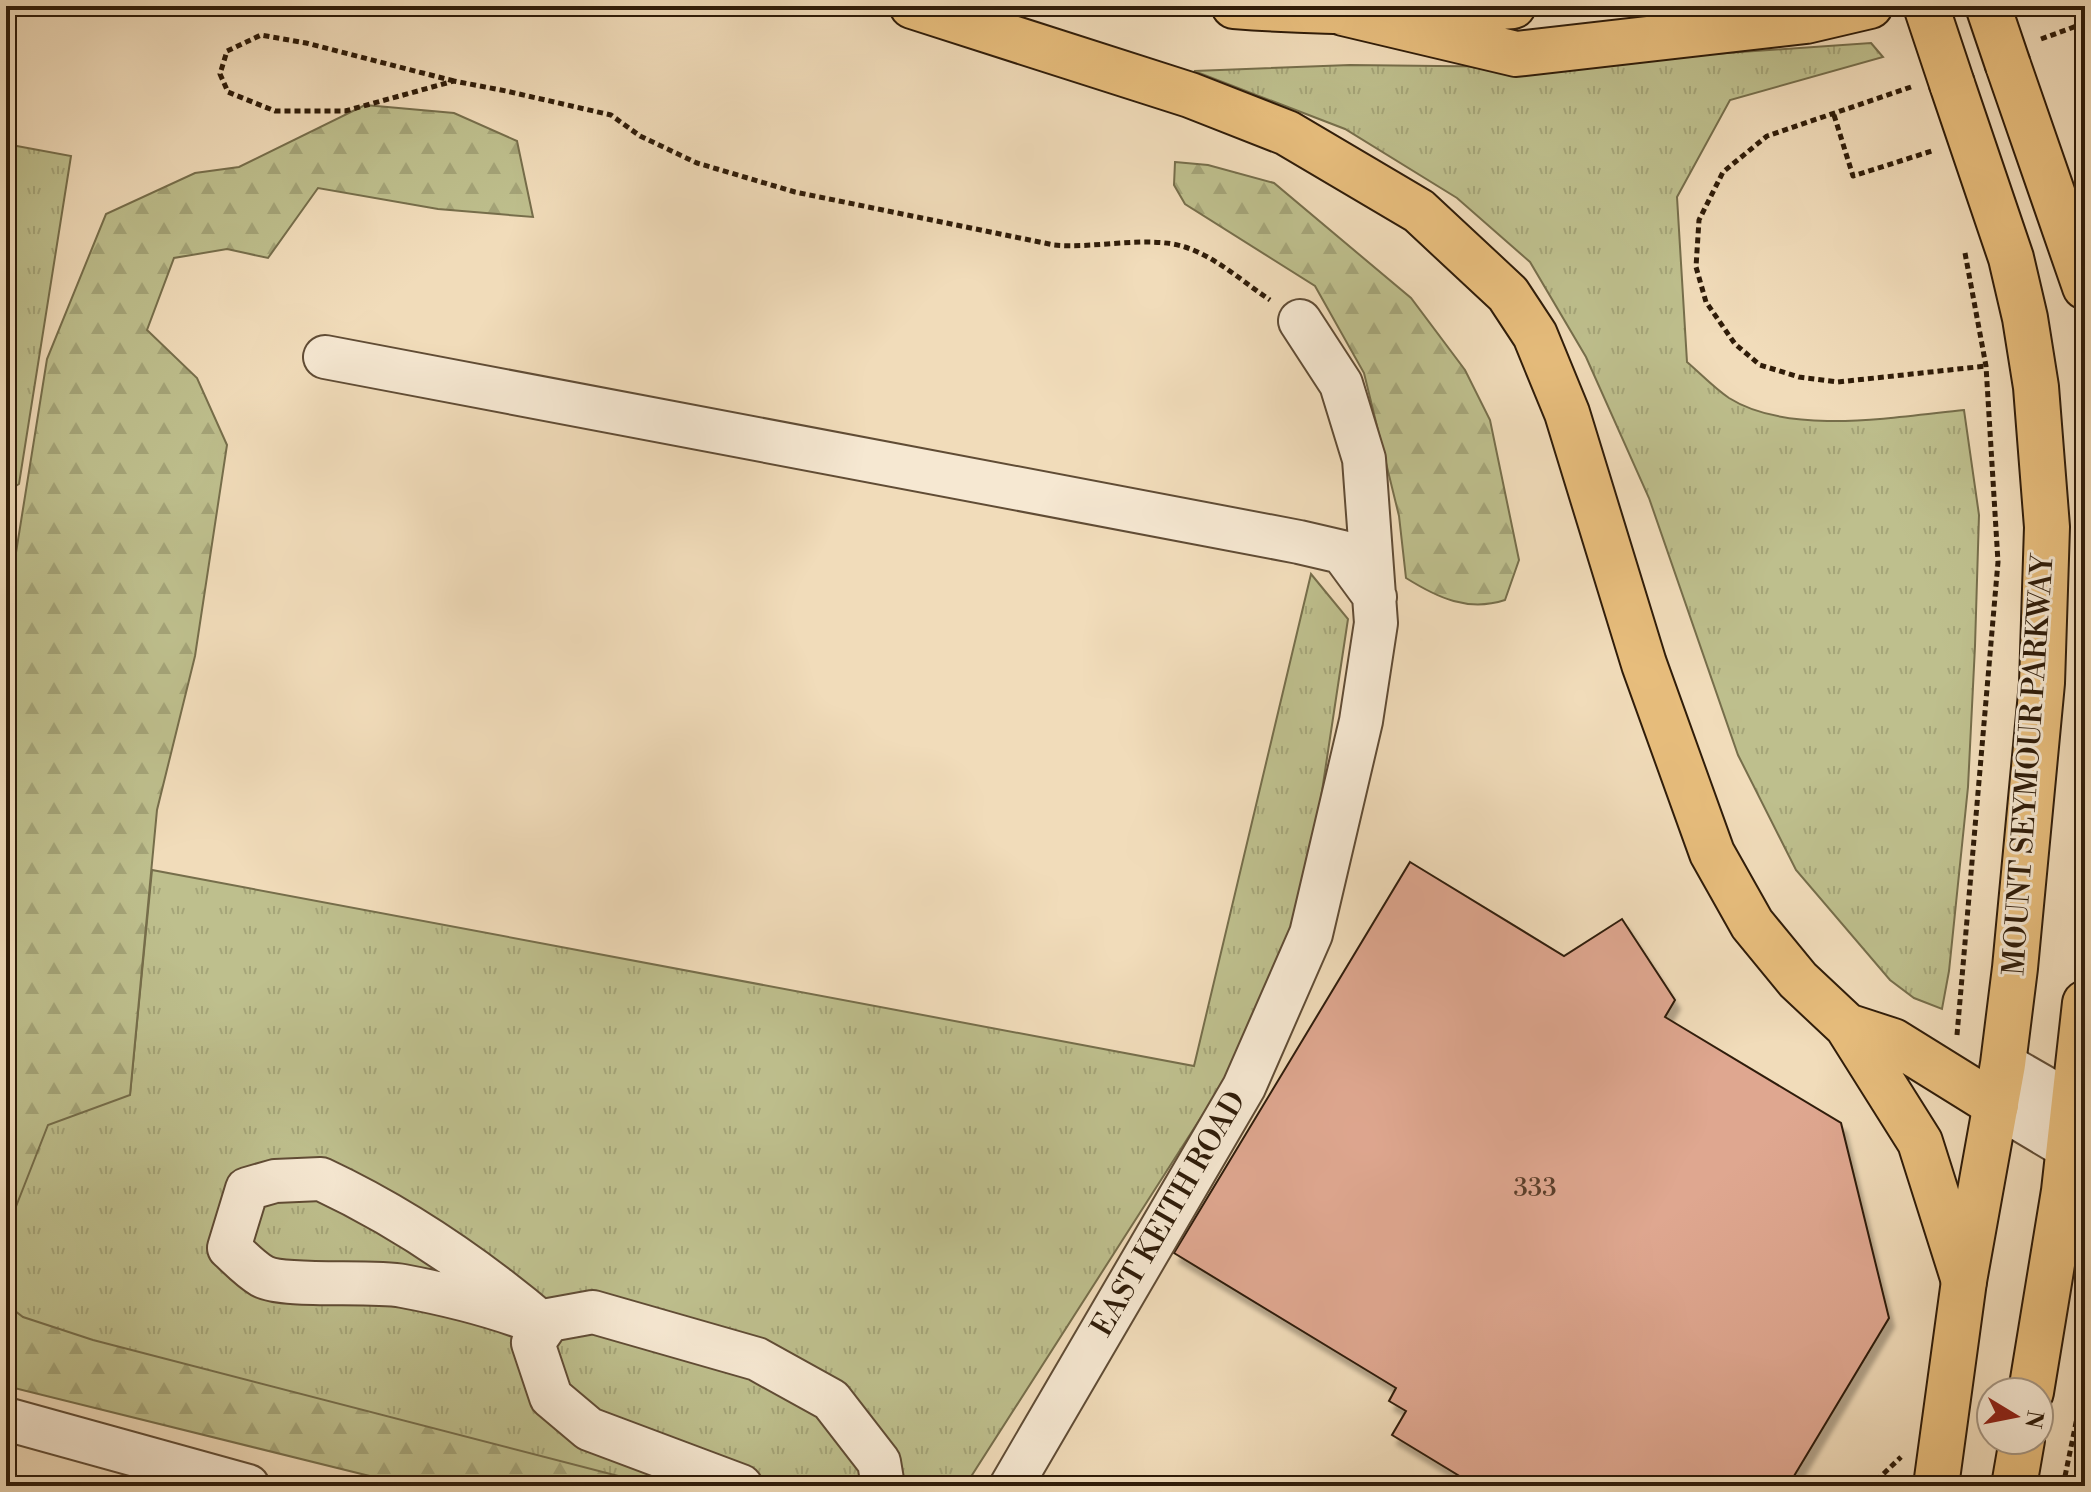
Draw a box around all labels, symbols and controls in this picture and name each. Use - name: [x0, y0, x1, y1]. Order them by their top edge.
- street label: MOUNT SEYMOUR PARKWAY: [1995, 552, 2063, 977]
- street label: EAST KEITH ROAD: [1083, 1085, 1255, 1343]
- house number: 333: [1513, 1172, 1557, 1204]
- north arrow: [1975, 1376, 2055, 1456]
- text: N: [2018, 1408, 2048, 1431]

